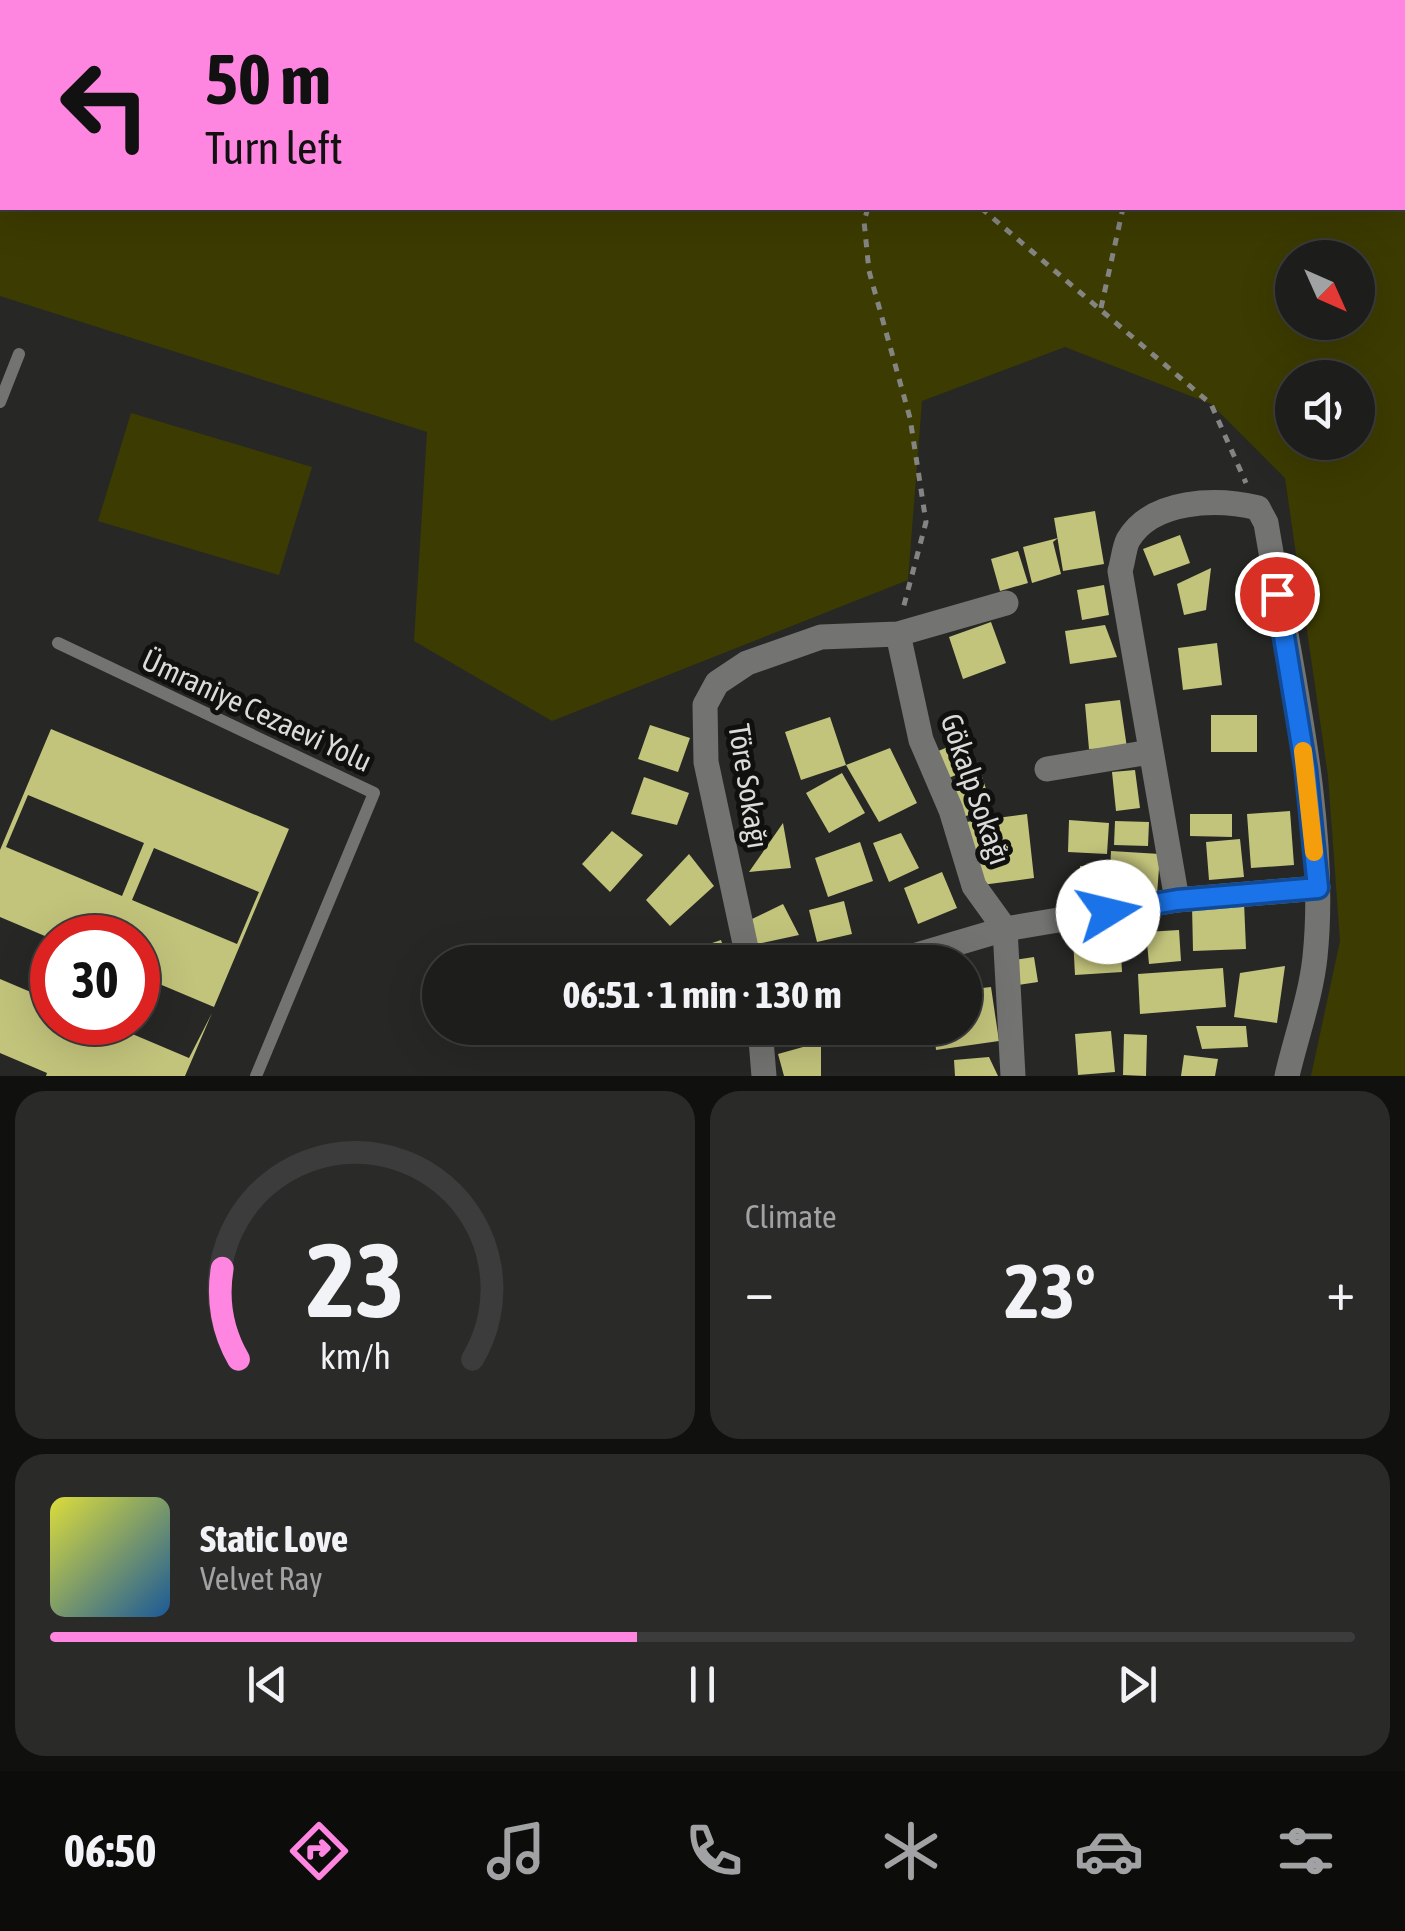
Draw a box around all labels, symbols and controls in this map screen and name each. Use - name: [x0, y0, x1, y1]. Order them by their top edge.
- text: 50 m: [205, 39, 331, 119]
- icon: left: [40, 40, 170, 170]
- text: Turn left: [205, 122, 343, 174]
- north arrow: [1275, 240, 1375, 340]
- map controls: [1275, 240, 1375, 460]
- button: sound: [1275, 360, 1375, 460]
- pin: [1235, 552, 1320, 637]
- icon: arrive: [1250, 567, 1305, 622]
- street label: Ümraniye Cezaevi Yolu: [137, 642, 377, 778]
- street label: Gökalp Sokağı: [934, 709, 1018, 869]
- street label: Töre Sokağı: [722, 721, 776, 851]
- position arrow: [1056, 860, 1160, 964]
- speed limit sign: 30: [30, 915, 160, 1045]
- text: 06:51 · 1 min · 130 m: [562, 973, 842, 1016]
- text: Climate: [745, 1198, 837, 1235]
- text: 23: [306, 1220, 404, 1339]
- text: 23°: [1004, 1248, 1096, 1334]
- text: −: [745, 1259, 774, 1322]
- text: +: [1326, 1259, 1355, 1322]
- text: km/h: [320, 1336, 390, 1377]
- text: Static Love: [200, 1517, 348, 1560]
- text: Velvet Ray: [200, 1560, 322, 1597]
- icon: previous: [240, 1657, 295, 1712]
- icon: pause: [675, 1657, 730, 1712]
- icon: next: [1110, 1657, 1165, 1712]
- icon: directions: [284, 1816, 354, 1886]
- icon: music: [481, 1816, 551, 1886]
- icon: phone: [679, 1816, 749, 1886]
- icon: climate: [876, 1816, 946, 1886]
- icon: car: [1074, 1816, 1144, 1886]
- icon: filters: [1271, 1816, 1341, 1886]
- text: 06:50: [64, 1825, 156, 1877]

